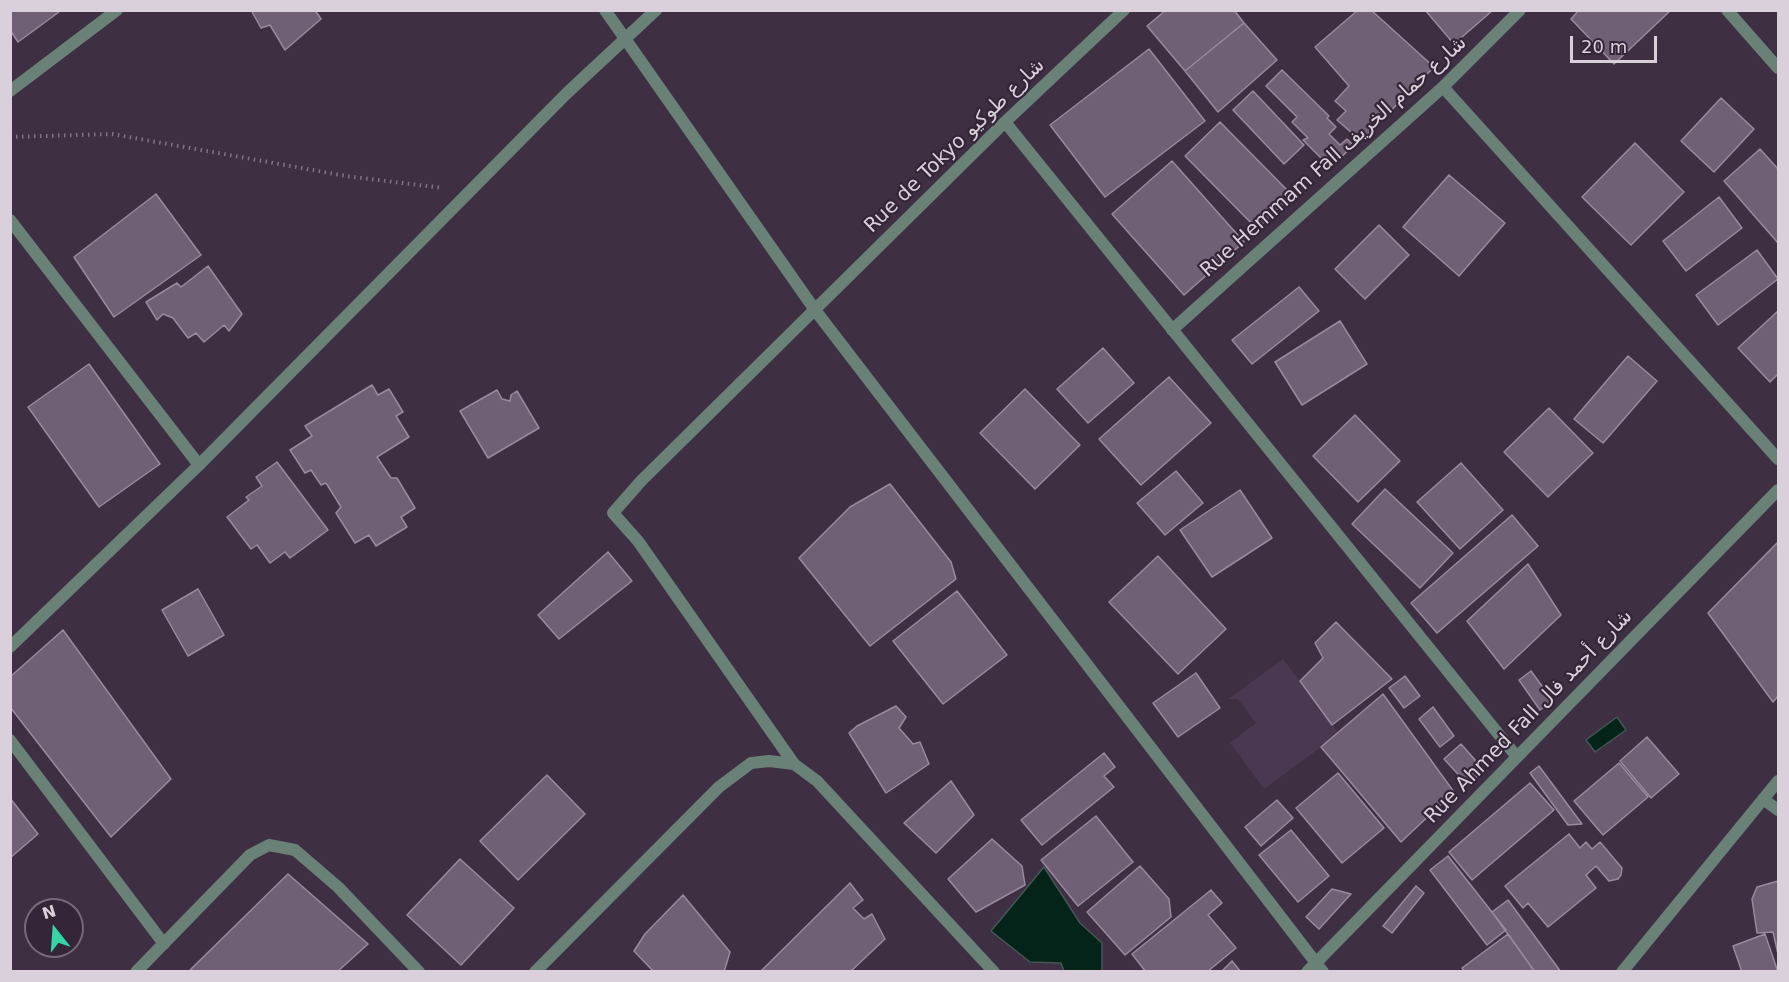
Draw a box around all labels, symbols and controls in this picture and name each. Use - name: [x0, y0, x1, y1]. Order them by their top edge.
- scale bar: [1573, 24, 1660, 62]
- street label: Rue Hemmam Fall شارع حمام الخريف: [1196, 31, 1472, 283]
- text: 20 m: [1581, 36, 1627, 57]
- street label: Rue de Tokyo شارع طوكيو: [860, 54, 1050, 238]
- street label: Rue Ahmed Fall شارع أحمد فال: [1420, 605, 1638, 829]
- north arrow: [24, 898, 84, 958]
- text: N: [40, 901, 58, 923]

